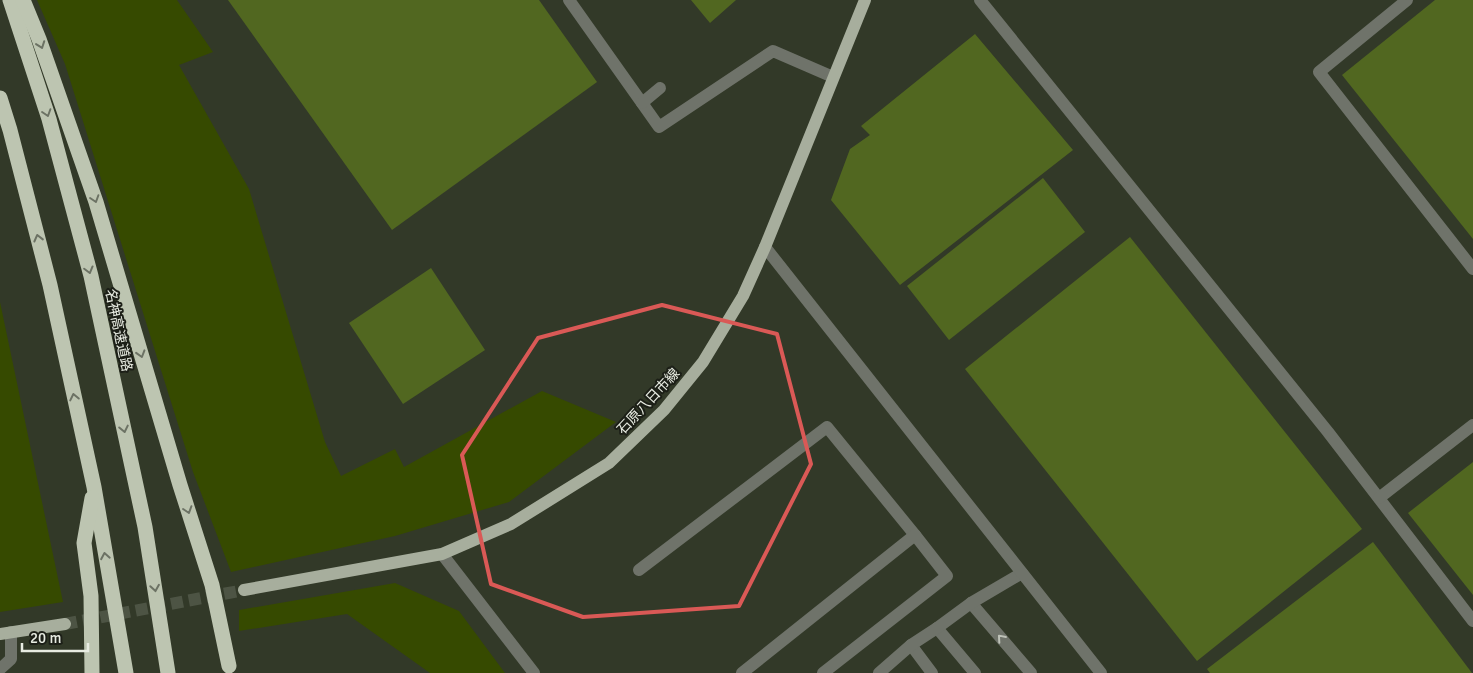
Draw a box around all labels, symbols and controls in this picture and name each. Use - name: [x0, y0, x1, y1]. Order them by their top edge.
- one-way arrow: [35, 41, 45, 49]
- one-way arrow: [41, 108, 51, 117]
- one-way arrow: [89, 194, 99, 203]
- one-way arrow: [33, 234, 44, 243]
- one-way arrow: [83, 265, 94, 274]
- street label: 名神高速道路: [101, 287, 136, 373]
- one-way arrow: [136, 350, 146, 358]
- street label: 石原八日市線: [614, 365, 683, 438]
- one-way arrow: [69, 392, 80, 401]
- one-way arrow: [118, 424, 129, 433]
- one-way arrow: [182, 505, 192, 514]
- one-way arrow: [101, 552, 111, 560]
- one-way arrow: [149, 584, 159, 592]
- scale bar: [22, 620, 89, 652]
- text: 20 m: [30, 629, 61, 647]
- one-way arrow: [997, 634, 1006, 643]

